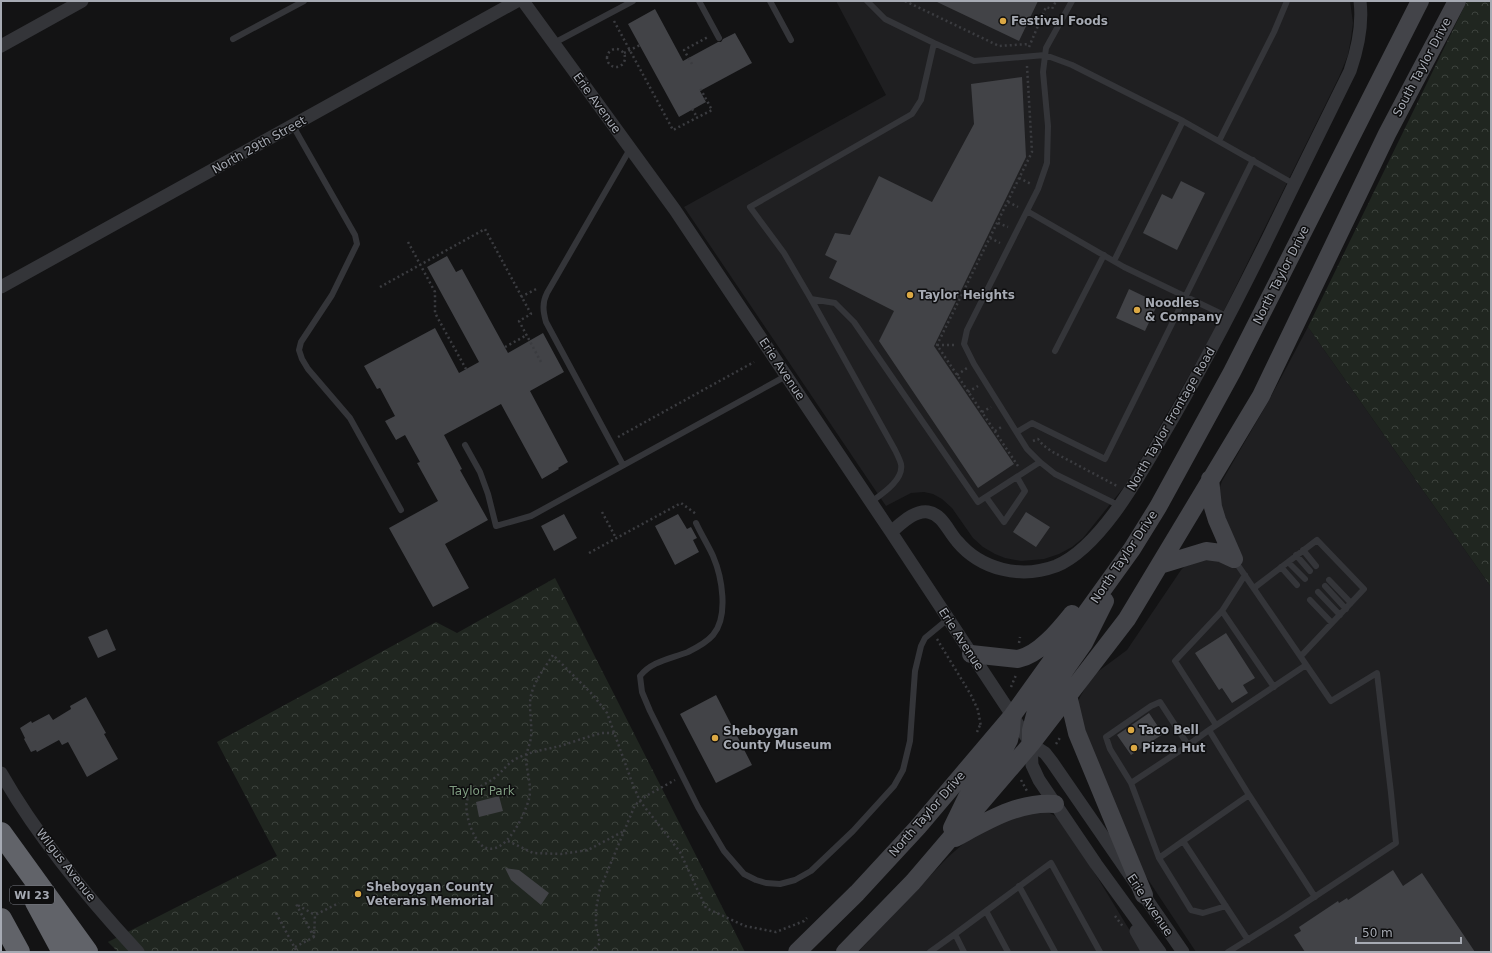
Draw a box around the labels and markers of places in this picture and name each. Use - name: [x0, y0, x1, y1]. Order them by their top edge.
- place label: Festival Foods: [1011, 14, 1108, 28]
- marker: Festival Foods: [998, 16, 1008, 26]
- place label: Taylor Heights: [918, 288, 1015, 302]
- marker: Taylor Heights: [905, 290, 915, 300]
- place label: Noodles & Company: [1145, 296, 1222, 324]
- marker: Noodles & Company: [1132, 305, 1142, 315]
- place label: Taco Bell: [1139, 723, 1199, 737]
- place label: Sheboygan County Museum: [723, 724, 832, 752]
- marker: Taco Bell: [1126, 725, 1136, 735]
- marker: Sheboygan County Museum: [710, 733, 720, 743]
- place label: Pizza Hut: [1142, 741, 1206, 755]
- marker: Pizza Hut: [1129, 743, 1139, 753]
- place label: Sheboygan County Veterans Memorial: [366, 880, 494, 908]
- marker: Sheboygan County Veterans Memorial: [353, 889, 363, 899]

